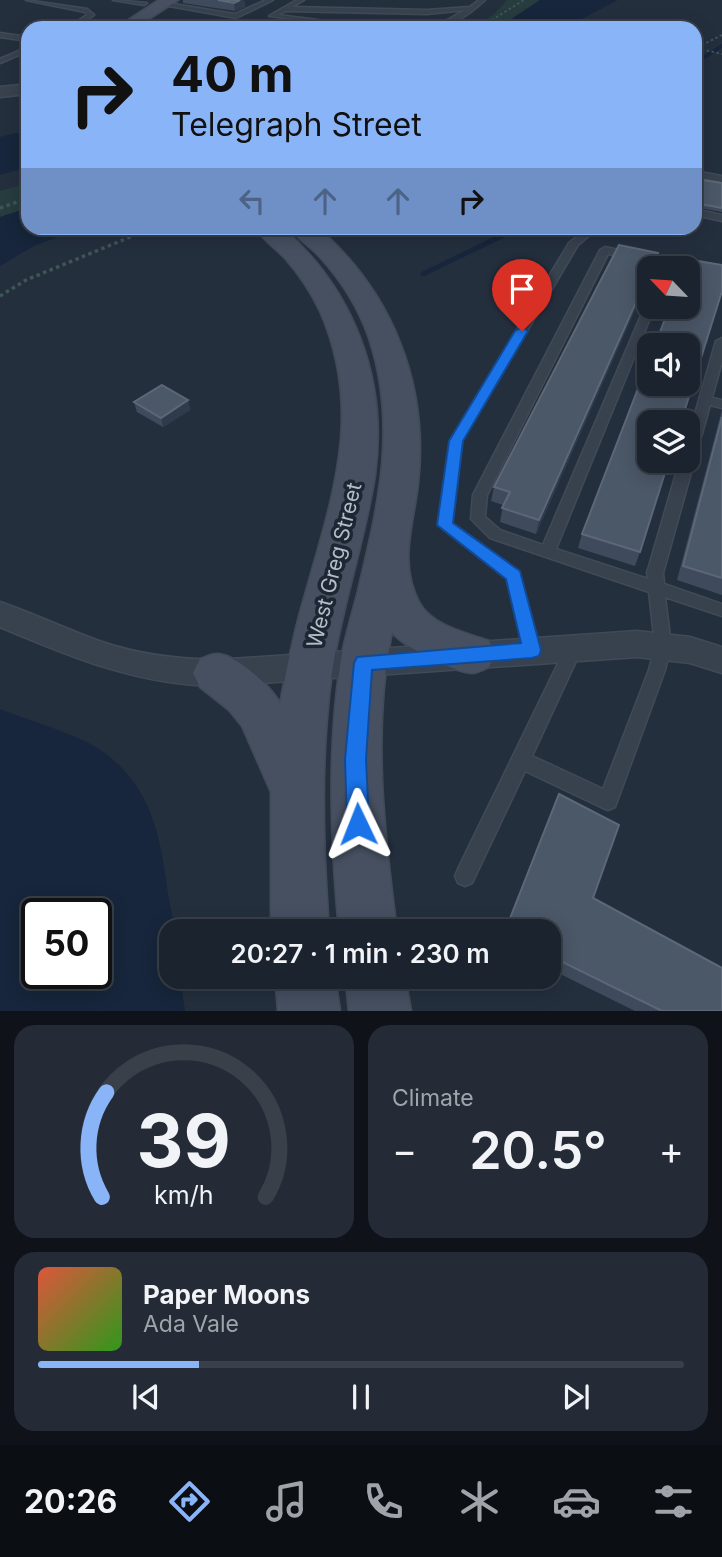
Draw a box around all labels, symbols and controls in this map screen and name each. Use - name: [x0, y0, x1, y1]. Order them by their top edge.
- text: 40 m: [171, 45, 294, 104]
- icon: right: [56, 49, 147, 140]
- text: Telegraph Street: [171, 105, 422, 144]
- icon: left: [233, 182, 271, 220]
- icon: ahead: [306, 182, 344, 220]
- icon: ahead: [379, 182, 417, 220]
- icon: right: [452, 182, 490, 220]
- north arrow: [637, 256, 700, 318]
- map controls: [637, 256, 700, 473]
- pin: [492, 259, 552, 331]
- icon: arrive: [503, 270, 541, 308]
- button: sound: [637, 333, 700, 396]
- button: layers: [637, 410, 700, 473]
- street label: West Greg Street: [301, 480, 367, 650]
- position arrow: [321, 787, 395, 861]
- speed limit sign: 50: [21, 898, 112, 989]
- text: 20:27 · 1 min · 230 m: [230, 938, 490, 969]
- text: Climate: [392, 1084, 474, 1112]
- text: 39: [137, 1097, 231, 1186]
- text: 20.5°: [469, 1119, 607, 1182]
- text: −: [392, 1127, 417, 1173]
- text: +: [659, 1127, 684, 1173]
- text: km/h: [154, 1180, 214, 1210]
- text: Paper Moons: [143, 1279, 310, 1310]
- text: Ada Vale: [143, 1310, 239, 1338]
- icon: previous: [127, 1378, 165, 1416]
- icon: pause: [342, 1378, 380, 1416]
- icon: next: [557, 1378, 595, 1416]
- icon: directions: [165, 1477, 214, 1526]
- icon: music: [262, 1477, 311, 1526]
- icon: phone: [359, 1477, 408, 1526]
- icon: climate: [455, 1477, 504, 1526]
- icon: car: [552, 1477, 601, 1526]
- icon: filters: [649, 1477, 698, 1526]
- text: 20:26: [24, 1482, 117, 1521]

